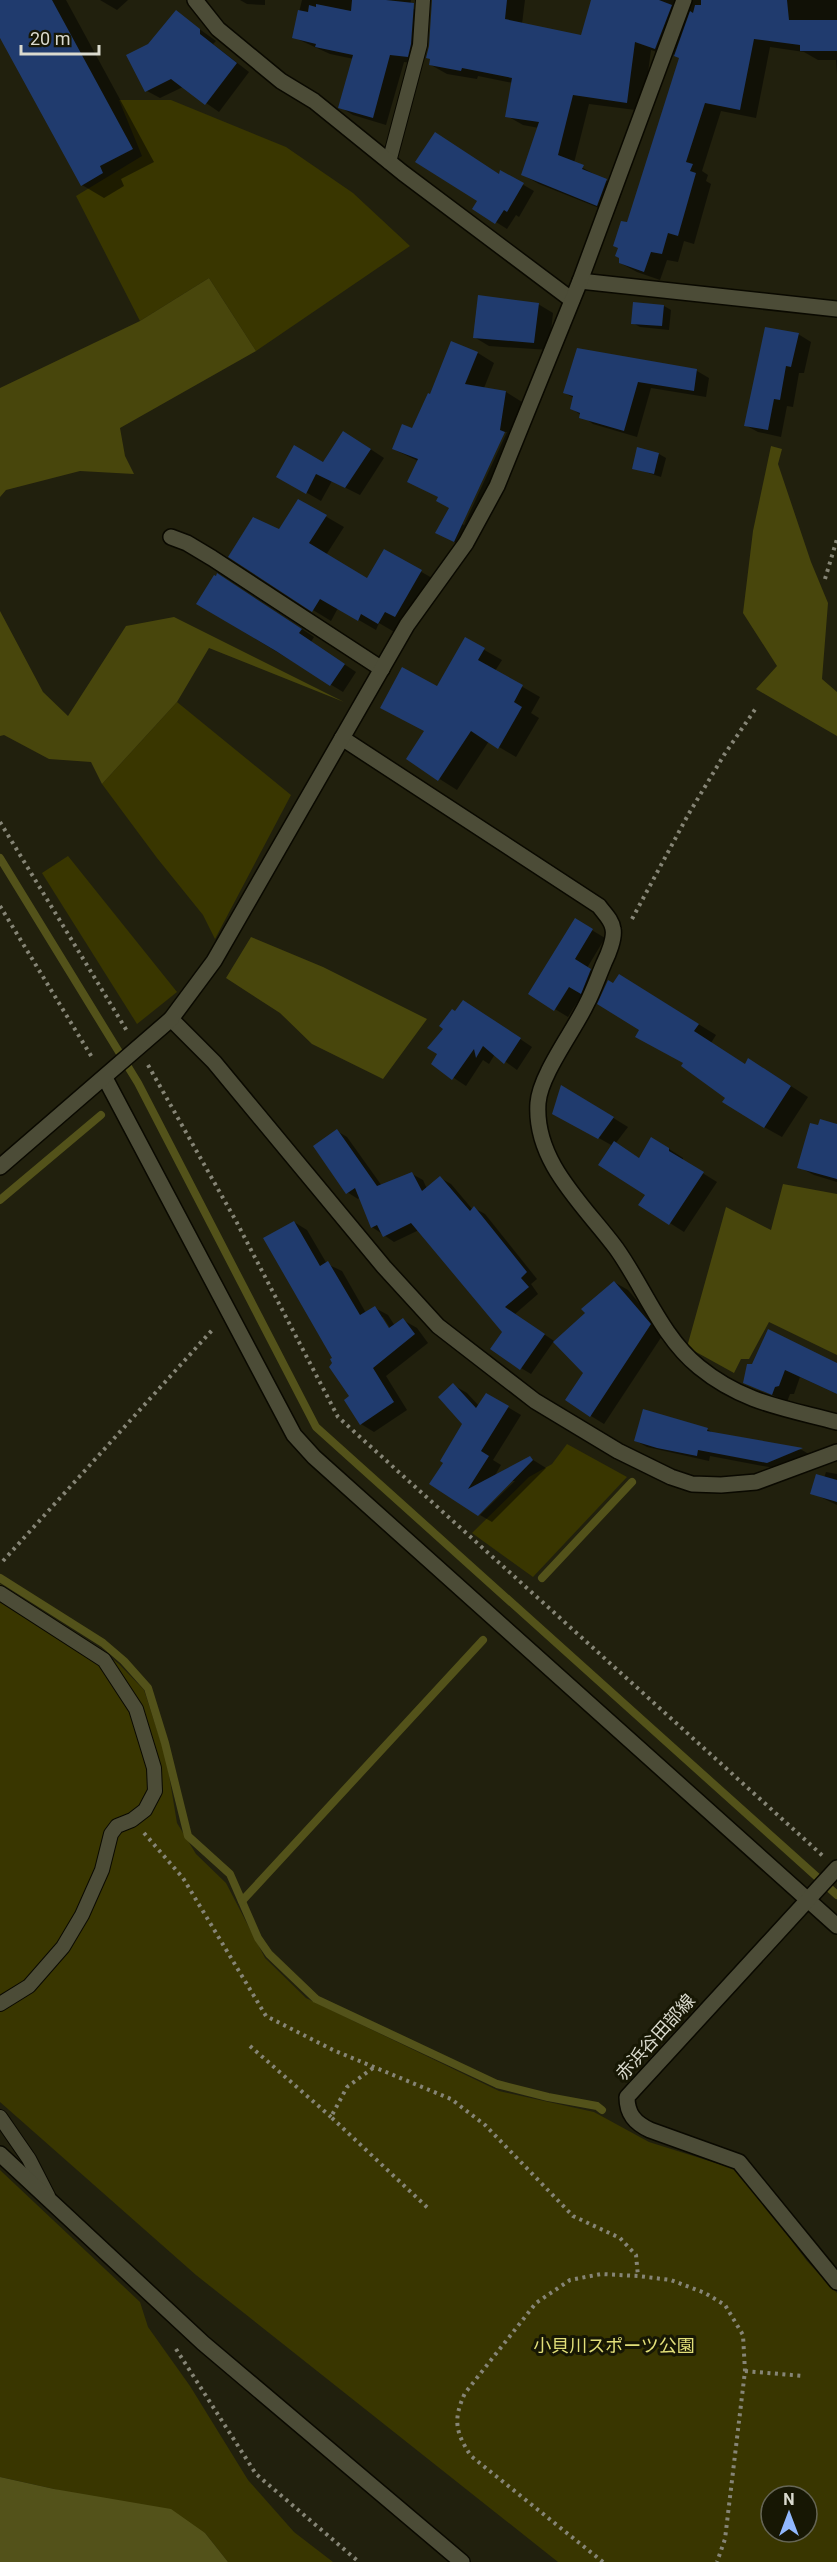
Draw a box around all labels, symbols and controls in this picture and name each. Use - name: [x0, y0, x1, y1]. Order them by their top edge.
- scale bar: [21, 18, 99, 56]
- text: 20 m: [30, 28, 70, 49]
- street label: 赤浜谷田部線: [611, 1990, 699, 2084]
- park label: 小貝川スポーツ公園: [533, 2335, 695, 2356]
- north arrow: [759, 2484, 819, 2544]
- text: N: [783, 2490, 795, 2509]

